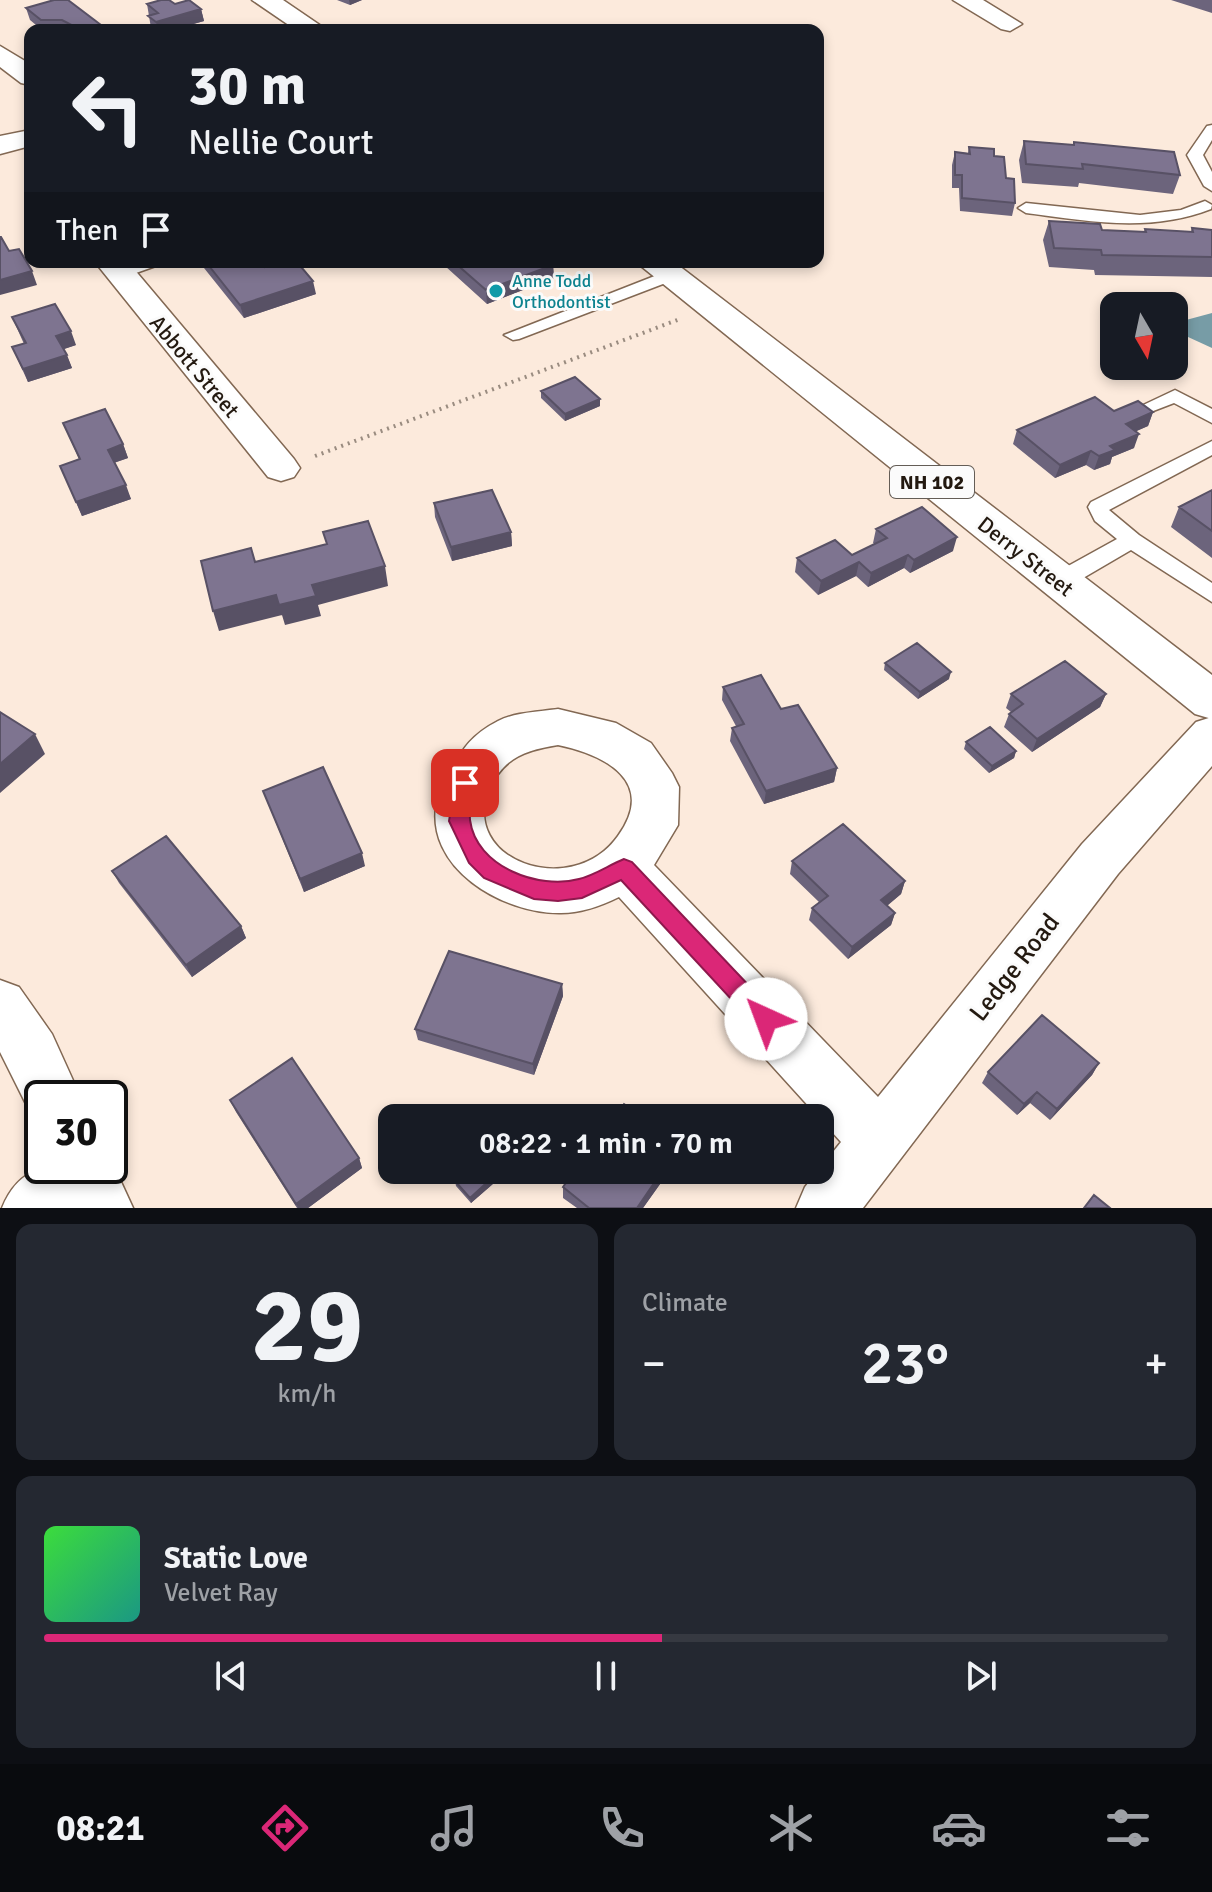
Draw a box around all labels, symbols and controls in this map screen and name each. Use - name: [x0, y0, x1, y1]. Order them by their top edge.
- text: 30 m: [188, 51, 306, 120]
- icon: left: [56, 56, 160, 160]
- text: Nellie Court: [188, 120, 373, 165]
- icon: arrive: [134, 208, 178, 252]
- text: Then: [56, 212, 118, 249]
- place label: Anne Todd Orthodontist: [512, 270, 611, 313]
- marker: Anne Todd Orthodontist: [487, 282, 505, 300]
- north arrow: [1100, 292, 1188, 380]
- map controls: [1100, 292, 1188, 380]
- street label: Abbott Street: [144, 310, 245, 423]
- road number: NH 102: [890, 466, 974, 498]
- street label: Derry Street: [972, 511, 1079, 602]
- pin: [431, 749, 499, 817]
- icon: arrive: [443, 761, 487, 805]
- street label: Ledge Road: [963, 907, 1067, 1028]
- position arrow: [724, 977, 808, 1061]
- speed limit sign: 30: [24, 1080, 128, 1184]
- text: 08:22 · 1 min · 70 m: [479, 1125, 733, 1162]
- text: 29: [251, 1262, 363, 1390]
- text: Climate: [642, 1287, 728, 1319]
- text: 23°: [861, 1327, 949, 1401]
- text: −: [642, 1337, 666, 1391]
- text: +: [1144, 1337, 1168, 1391]
- text: km/h: [278, 1378, 336, 1410]
- text: Static Love: [164, 1540, 308, 1577]
- text: Velvet Ray: [164, 1577, 278, 1609]
- icon: previous: [209, 1654, 253, 1698]
- icon: pause: [584, 1654, 628, 1698]
- icon: next: [959, 1654, 1003, 1698]
- icon: directions: [257, 1800, 313, 1856]
- icon: music: [426, 1800, 482, 1856]
- icon: phone: [594, 1800, 650, 1856]
- icon: climate: [763, 1800, 819, 1856]
- icon: car: [931, 1800, 987, 1856]
- icon: filters: [1100, 1800, 1156, 1856]
- text: 08:21: [56, 1806, 145, 1851]

